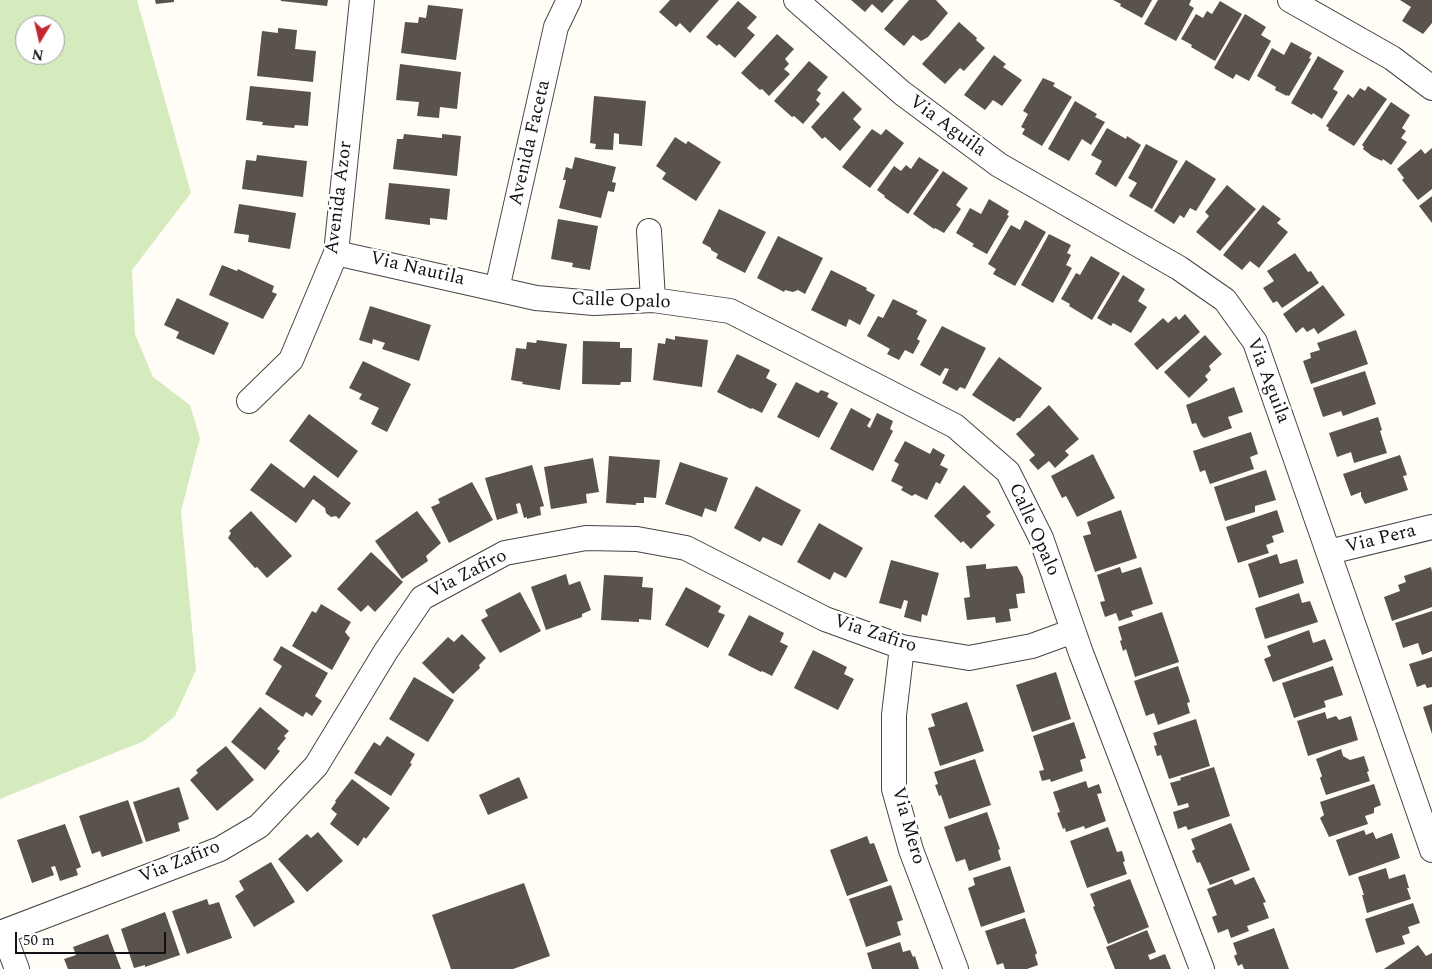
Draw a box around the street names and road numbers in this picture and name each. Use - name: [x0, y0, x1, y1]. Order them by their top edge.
- street label: Avenida Faceta: [505, 78, 557, 208]
- street label: Via Aguila: [904, 91, 990, 163]
- street label: Avenida Azor: [322, 140, 358, 256]
- street label: Via Nautila: [367, 248, 467, 292]
- street label: Calle Opalo: [571, 289, 671, 315]
- street label: Via Aguila: [1240, 335, 1294, 427]
- street label: Calle Opalo: [1002, 480, 1064, 580]
- street label: Via Pera: [1343, 520, 1419, 560]
- street label: Via Zafiro: [425, 545, 511, 605]
- street label: Via Zafiro: [831, 611, 919, 659]
- street label: Via Mero: [885, 785, 929, 867]
- street label: Via Zafiro: [136, 836, 224, 890]

